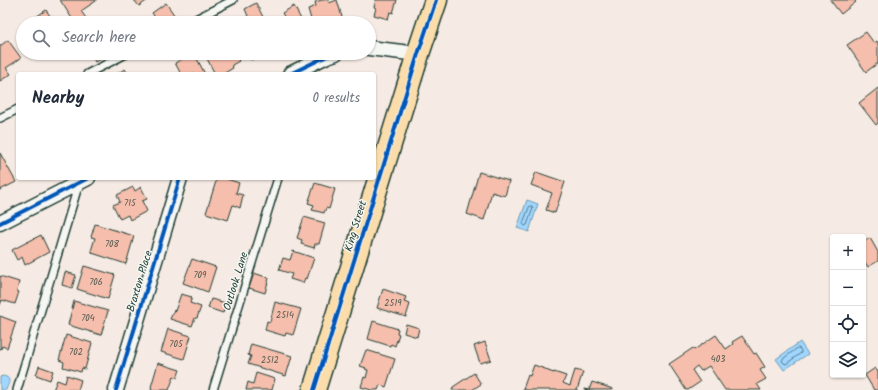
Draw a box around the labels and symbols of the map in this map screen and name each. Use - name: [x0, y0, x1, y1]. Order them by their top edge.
- house number: 715: [124, 196, 137, 211]
- street label: King Street: [340, 198, 372, 254]
- house number: 708: [105, 237, 120, 252]
- street label: Braxton Place: [122, 248, 158, 314]
- street label: Outlook Lane: [219, 250, 253, 313]
- house number: 709: [193, 268, 207, 283]
- house number: 706: [89, 275, 103, 290]
- house number: 2519: [384, 296, 402, 311]
- house number: 2514: [276, 308, 294, 323]
- house number: 704: [81, 311, 95, 326]
- house number: 705: [169, 337, 184, 352]
- house number: 702: [69, 345, 83, 360]
- house number: 403: [711, 352, 725, 367]
- house number: 2512: [261, 353, 279, 368]

